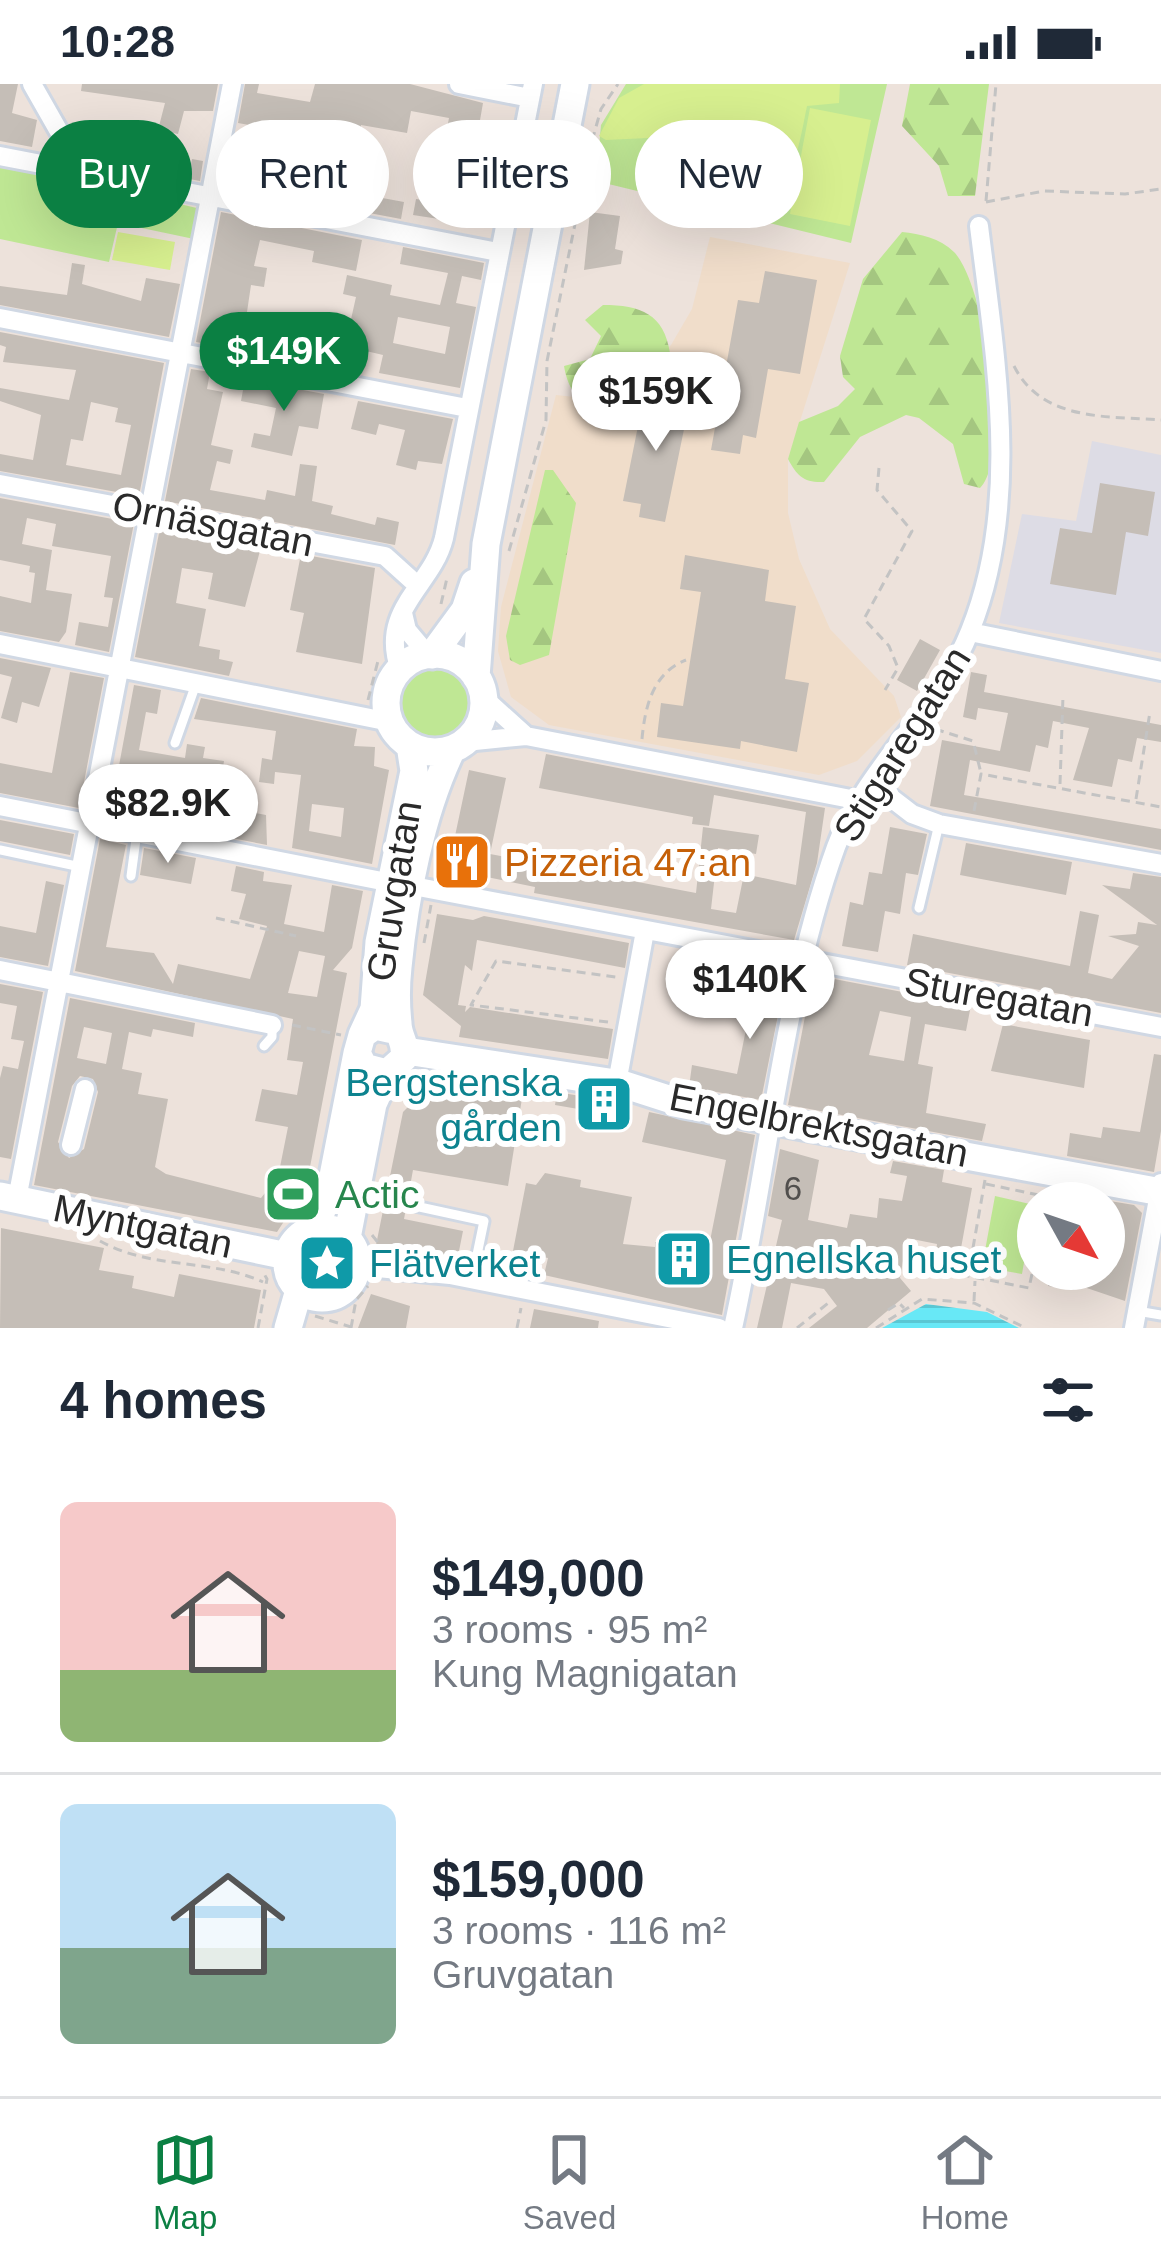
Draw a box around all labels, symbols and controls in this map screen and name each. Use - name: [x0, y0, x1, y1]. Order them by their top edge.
- text: 10:28: [60, 16, 175, 67]
- chip: Buy: [36, 120, 192, 228]
- chip: Rent: [216, 120, 389, 228]
- chip: Filters: [413, 120, 611, 228]
- chip: New: [635, 120, 803, 228]
- pin: $149K: [200, 312, 368, 414]
- text: $149K: [227, 329, 341, 372]
- pin: $159K: [572, 352, 740, 454]
- text: $159K: [599, 369, 713, 412]
- street label: Ornäsgatan: [109, 483, 317, 565]
- street label: Stigaregatan: [825, 639, 979, 849]
- pin: $82.9K: [70, 764, 266, 866]
- text: $82.9K: [105, 781, 231, 824]
- street label: Gruvgatan: [359, 798, 429, 984]
- restaurant icon: Pizzeria 47:an: [431, 831, 493, 893]
- place label: Pizzeria 47:an: [504, 841, 751, 884]
- pin: $140K: [666, 940, 834, 1042]
- text: $140K: [693, 957, 807, 1000]
- street label: Sturegatan: [901, 959, 1097, 1035]
- place label: Bergstenska gården: [345, 1061, 562, 1149]
- building icon: Bergstenska gården: [573, 1073, 635, 1135]
- street label: Engelbrektsgatan: [666, 1075, 972, 1175]
- sports icon: Actic: [262, 1163, 324, 1225]
- house number: 6: [784, 1170, 802, 1207]
- place label: Actic: [335, 1173, 420, 1216]
- north arrow: [1017, 1182, 1125, 1290]
- map controls: [1017, 1182, 1125, 1290]
- street label: Myntgatan: [49, 1186, 237, 1266]
- building icon: Egnellska huset: [653, 1228, 715, 1290]
- place icon: Flätverket: [296, 1232, 358, 1294]
- place label: Egnellska huset: [726, 1238, 1002, 1281]
- place label: Flätverket: [369, 1242, 540, 1285]
- icon: filters: [1035, 1367, 1101, 1433]
- text: 4 homes: [60, 1372, 267, 1429]
- icon: home: [156, 1550, 300, 1694]
- text: $149,000: [432, 1550, 645, 1607]
- text: 3 rooms · 95 m²: [432, 1608, 707, 1651]
- text: Kung Magnigatan: [432, 1652, 738, 1695]
- text: $159,000: [432, 1851, 645, 1908]
- icon: home: [156, 1852, 300, 1996]
- text: 3 rooms · 116 m²: [432, 1909, 726, 1952]
- text: Gruvgatan: [432, 1953, 614, 1996]
- tab: Map: [152, 2127, 218, 2237]
- tab: Saved: [523, 2127, 616, 2237]
- tab: Home: [921, 2127, 1009, 2237]

